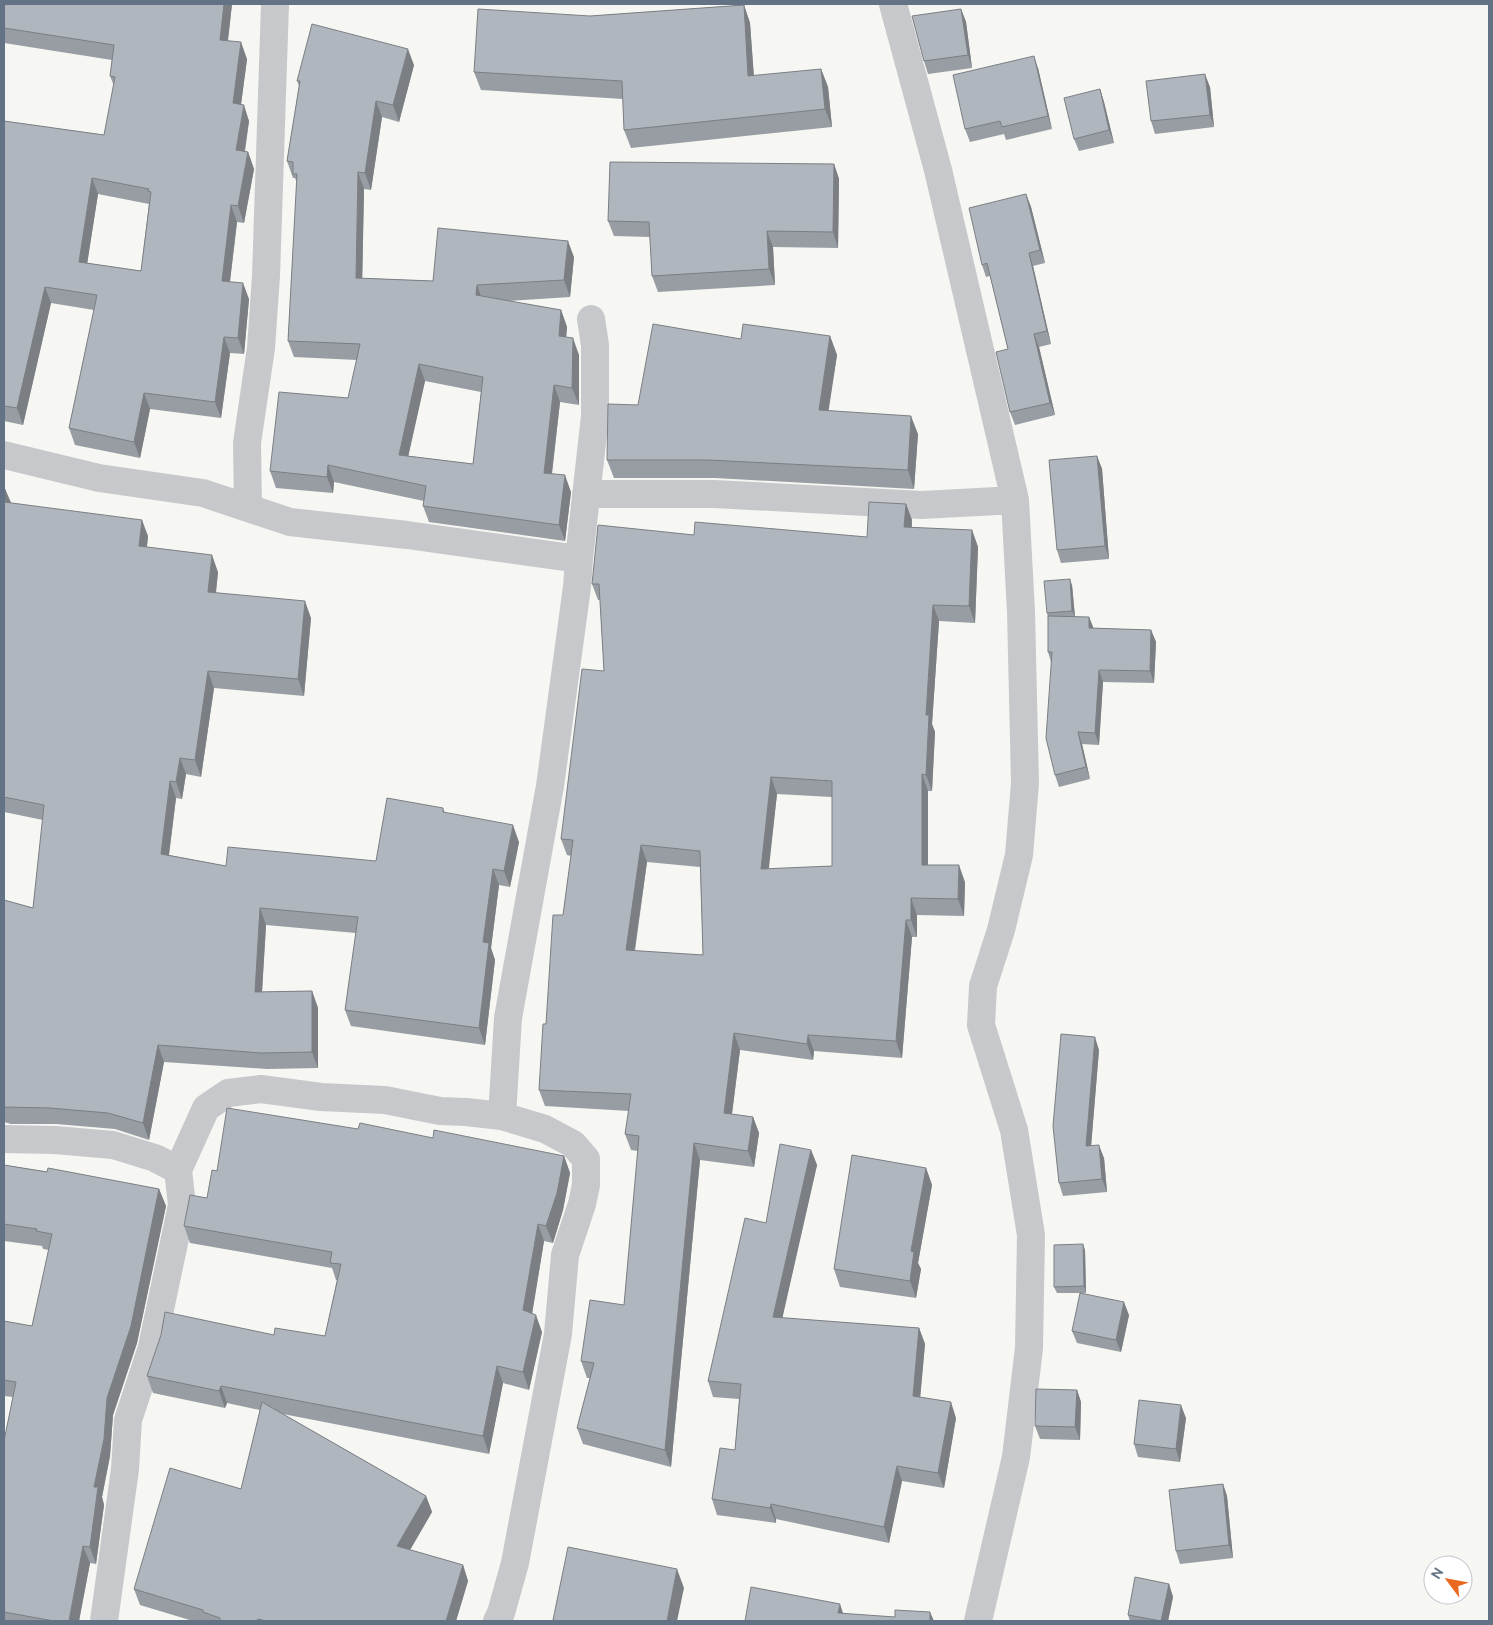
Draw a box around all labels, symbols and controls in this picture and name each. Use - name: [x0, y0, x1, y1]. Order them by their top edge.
- north arrow: [1423, 1555, 1473, 1605]
- text: N: [1427, 1564, 1447, 1582]

